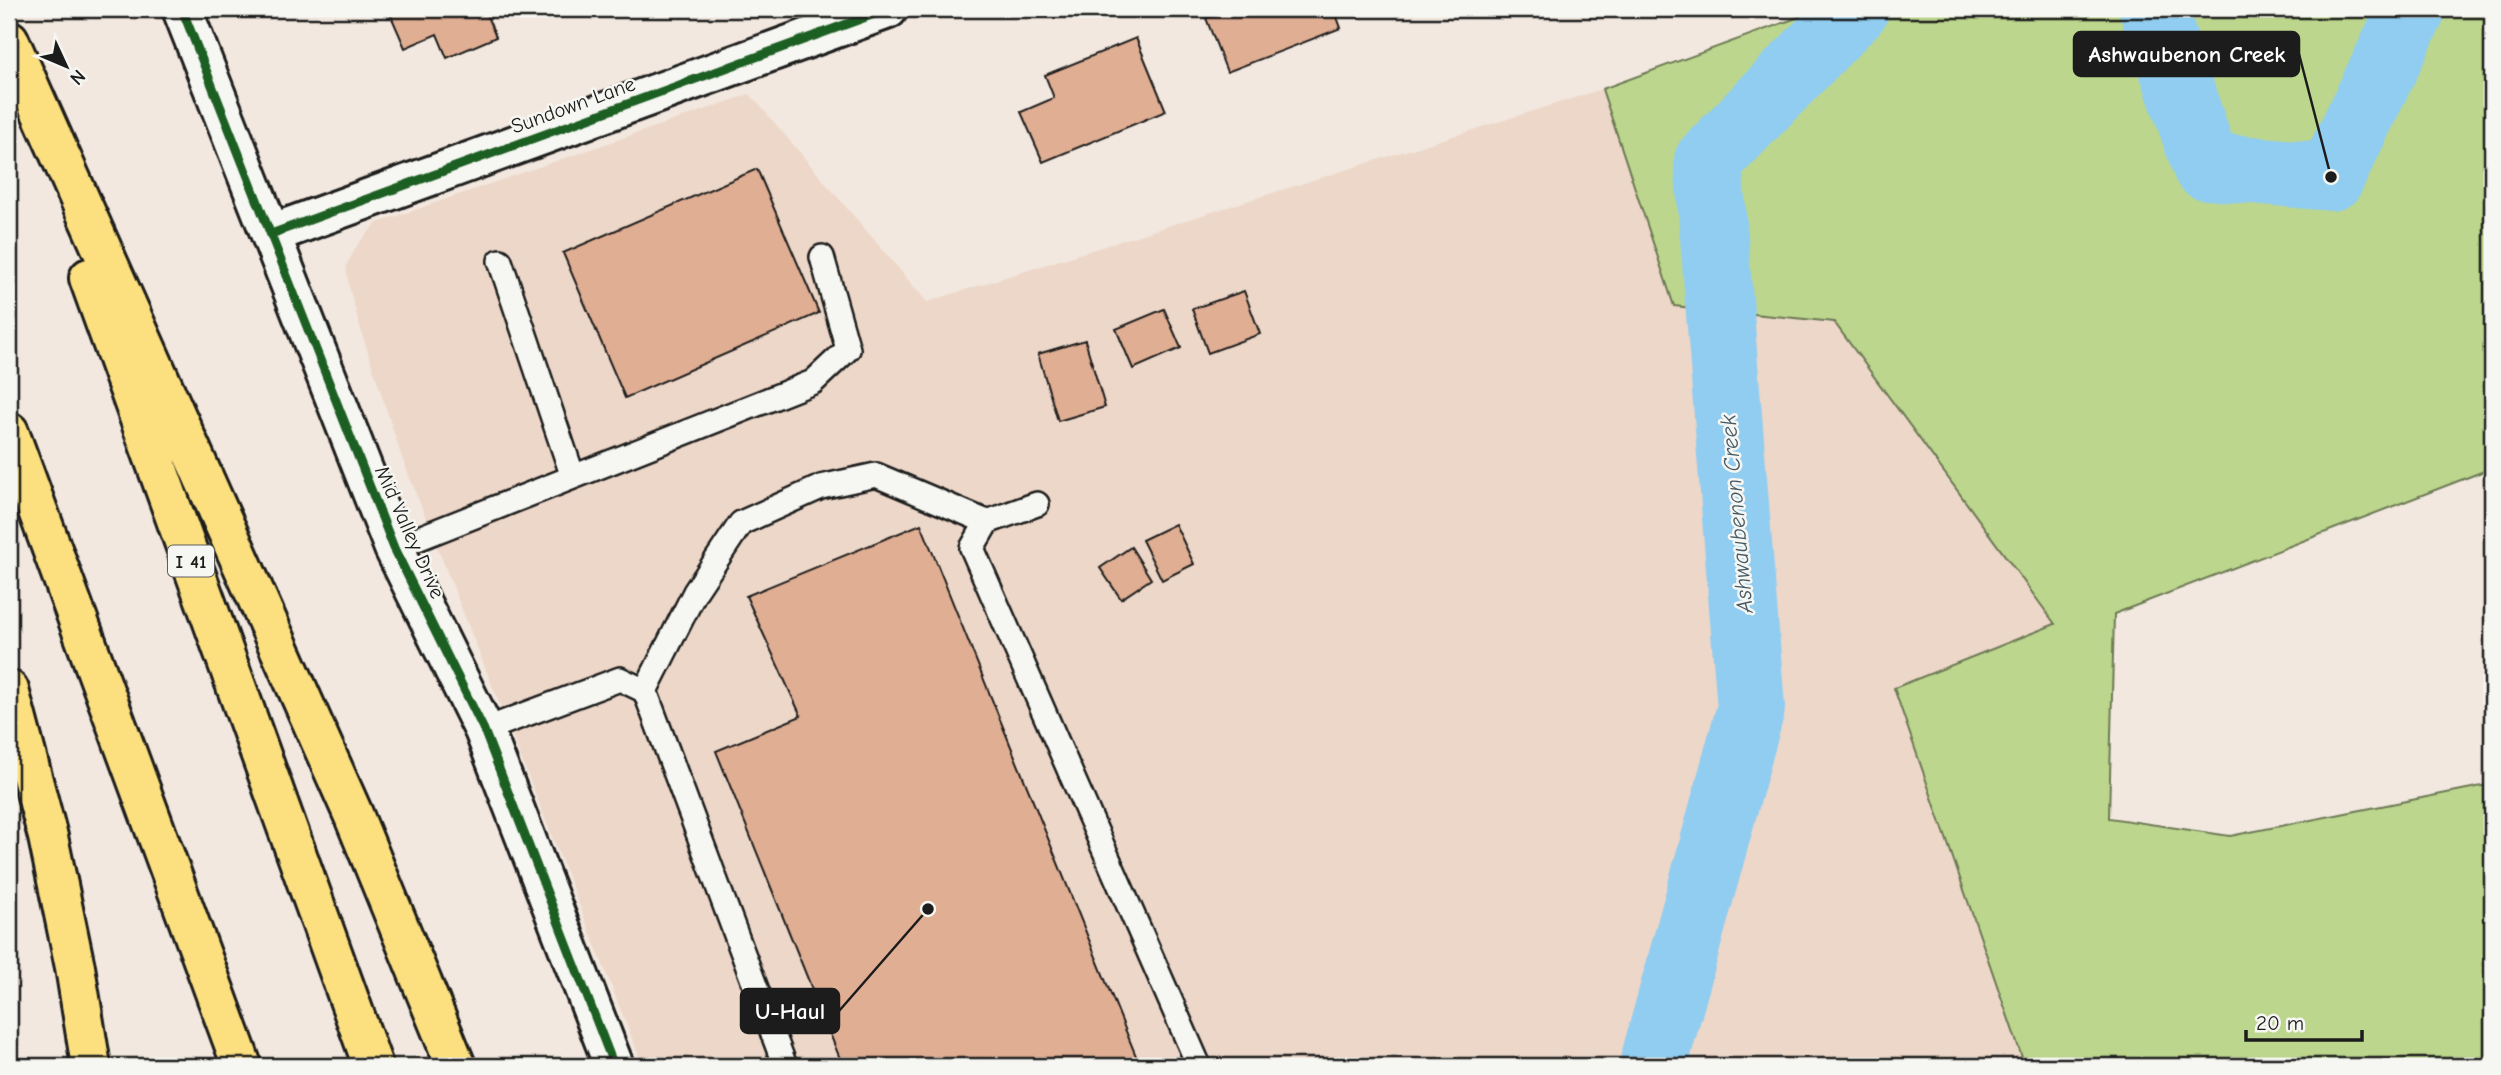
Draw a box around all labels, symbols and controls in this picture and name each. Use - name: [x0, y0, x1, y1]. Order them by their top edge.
- north arrow: [32, 32, 102, 102]
- callout: Ashwaubenon Creek: [2074, 32, 2299, 76]
- text: Ashwaubenon Creek: [2088, 41, 2286, 68]
- text: N: [65, 65, 90, 89]
- street label: Sundown Lane: [508, 71, 638, 139]
- water label: Ashwaubenon Creek: [1714, 413, 1759, 615]
- street label: Mid Valley Drive: [370, 462, 450, 602]
- road number: I 41: [168, 546, 214, 576]
- callout: U-Haul: [741, 989, 839, 1033]
- text: U-Haul: [755, 998, 825, 1025]
- scale bar: [2246, 998, 2361, 1042]
- text: 20 m: [2256, 1011, 2304, 1035]

